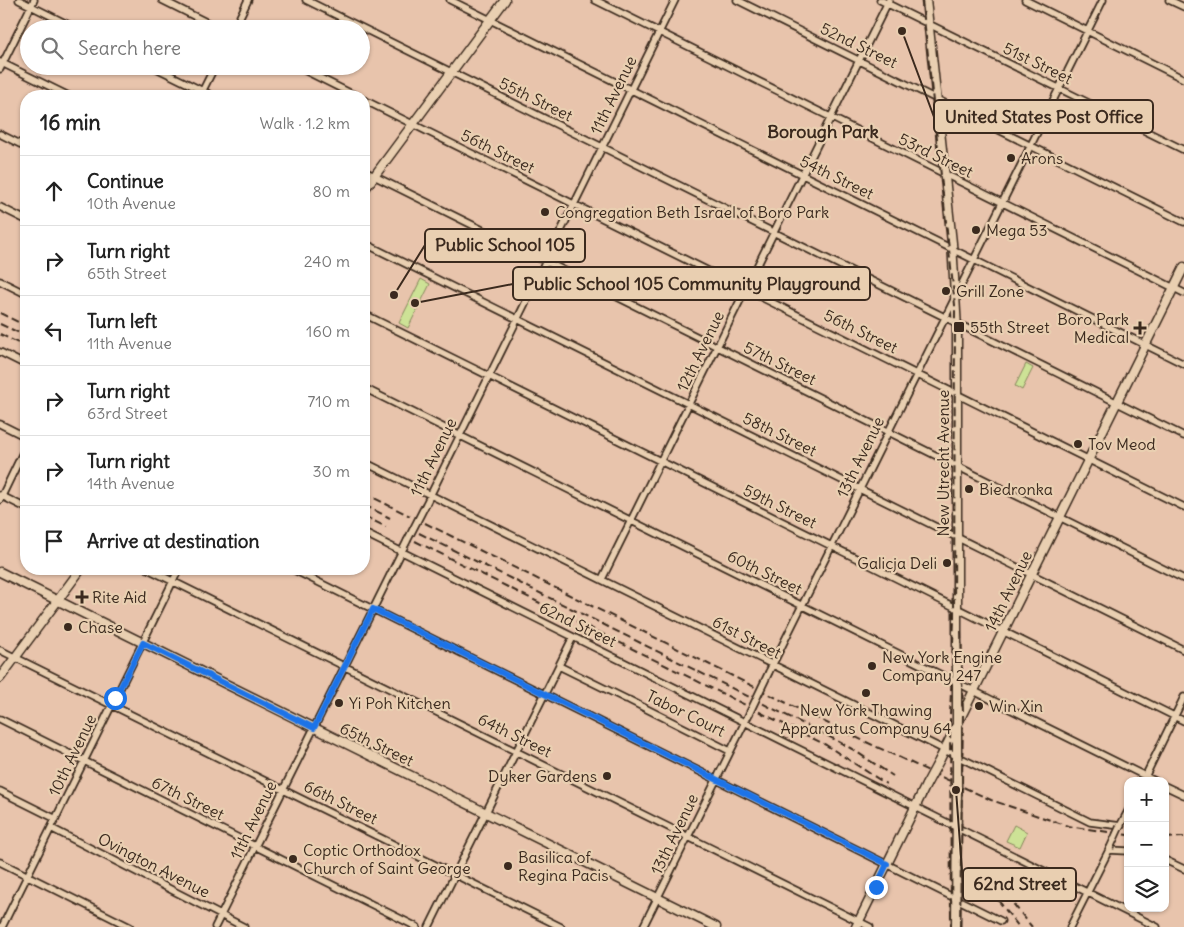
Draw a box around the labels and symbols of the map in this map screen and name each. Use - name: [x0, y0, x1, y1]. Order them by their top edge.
- street label: 52nd Street: [817, 18, 901, 72]
- street label: 51st Street: [1000, 38, 1077, 89]
- street label: 11th Avenue: [585, 53, 641, 137]
- street label: 55th Street: [496, 73, 577, 126]
- callout: United States Post Office: [934, 100, 1153, 133]
- text: United States Post Office: [945, 105, 1144, 128]
- district label: Borough Park: [767, 120, 879, 143]
- street label: 56th Street: [458, 125, 539, 178]
- street label: 53rd Street: [895, 128, 977, 182]
- place label: Arons: [1021, 148, 1063, 168]
- street label: 54th Street: [797, 151, 878, 204]
- marker: Arons: [1005, 152, 1017, 164]
- place label: Congregation Beth Israel of Boro Park: [555, 202, 829, 222]
- marker: Congregation Beth Israel of Boro Park: [539, 206, 551, 218]
- place label: Mega 53: [986, 220, 1048, 240]
- marker: Mega 53: [970, 224, 982, 236]
- callout: Public School 105: [425, 229, 585, 262]
- text: Public School 105: [435, 233, 575, 256]
- callout: Public School 105 Community Playground: [513, 267, 870, 300]
- text: Public School 105 Community Playground: [523, 272, 861, 295]
- place label: Grill Zone: [956, 281, 1024, 301]
- marker: Grill Zone: [940, 285, 952, 297]
- street label: 56th Street: [821, 305, 902, 358]
- street label: 12th Avenue: [672, 307, 728, 395]
- place label: Boro Park Medical: [1057, 309, 1129, 347]
- place label: 55th Street: [970, 317, 1050, 337]
- marker: 55th Street: [952, 320, 966, 334]
- marker: Boro Park Medical: [1133, 321, 1147, 335]
- street label: 57th Street: [740, 337, 820, 389]
- street label: New Utrecht Avenue: [933, 390, 953, 537]
- street label: 58th Street: [740, 408, 821, 461]
- street label: 13th Avenue: [832, 413, 888, 501]
- street label: 11th Avenue: [405, 415, 461, 499]
- place label: Tov Meod: [1088, 434, 1156, 454]
- marker: Tov Meod: [1072, 438, 1084, 450]
- place label: Biedronka: [979, 479, 1053, 499]
- street label: 59th Street: [740, 480, 821, 533]
- marker: Biedronka: [963, 483, 975, 495]
- street label: 60th Street: [724, 545, 806, 599]
- street label: 14th Avenue: [980, 547, 1036, 635]
- place label: Galicja Deli: [857, 553, 937, 573]
- marker: Galicja Deli: [941, 557, 953, 569]
- place label: Rite Aid: [92, 587, 147, 607]
- marker: Rite Aid: [76, 591, 88, 603]
- street label: 62nd Street: [536, 597, 620, 651]
- street label: 61st Street: [709, 611, 785, 663]
- place label: Chase: [78, 617, 123, 637]
- marker: Chase: [62, 621, 74, 633]
- place label: New York Engine Company 247: [882, 647, 1002, 685]
- marker: New York Engine Company 247: [866, 660, 878, 672]
- street label: Tabor Court: [643, 685, 729, 741]
- route start: [104, 687, 127, 710]
- marker: New York Thawing Apparatus Company 64: [860, 687, 872, 699]
- place label: Yi Poh Kitchen: [349, 693, 451, 713]
- place label: Win Xin: [989, 696, 1043, 716]
- marker: Yi Poh Kitchen: [333, 697, 345, 709]
- place label: New York Thawing Apparatus Company 64: [780, 700, 952, 738]
- marker: Win Xin: [973, 700, 985, 712]
- street label: 64th Street: [475, 709, 556, 762]
- street label: 10th Avenue: [44, 711, 100, 799]
- street label: 65th Street: [337, 718, 418, 771]
- place label: Dyker Gardens: [488, 766, 597, 786]
- marker: Dyker Gardens: [601, 770, 613, 782]
- street label: 67th Street: [148, 772, 228, 824]
- street label: 66th Street: [301, 776, 382, 829]
- street label: 11th Avenue: [225, 778, 281, 862]
- street label: 13th Avenue: [646, 790, 702, 878]
- street label: Ovington Avenue: [95, 828, 213, 902]
- place label: Coptic Orthodox Church of Saint George: [303, 840, 471, 878]
- place label: Basilica of Regina Pacis: [518, 847, 608, 885]
- marker: Coptic Orthodox Church of Saint George: [287, 853, 299, 865]
- marker: Basilica of Regina Pacis: [502, 860, 514, 872]
- callout: 62nd Street: [963, 868, 1076, 901]
- text: 62nd Street: [973, 872, 1068, 895]
- route end: [865, 876, 888, 899]

